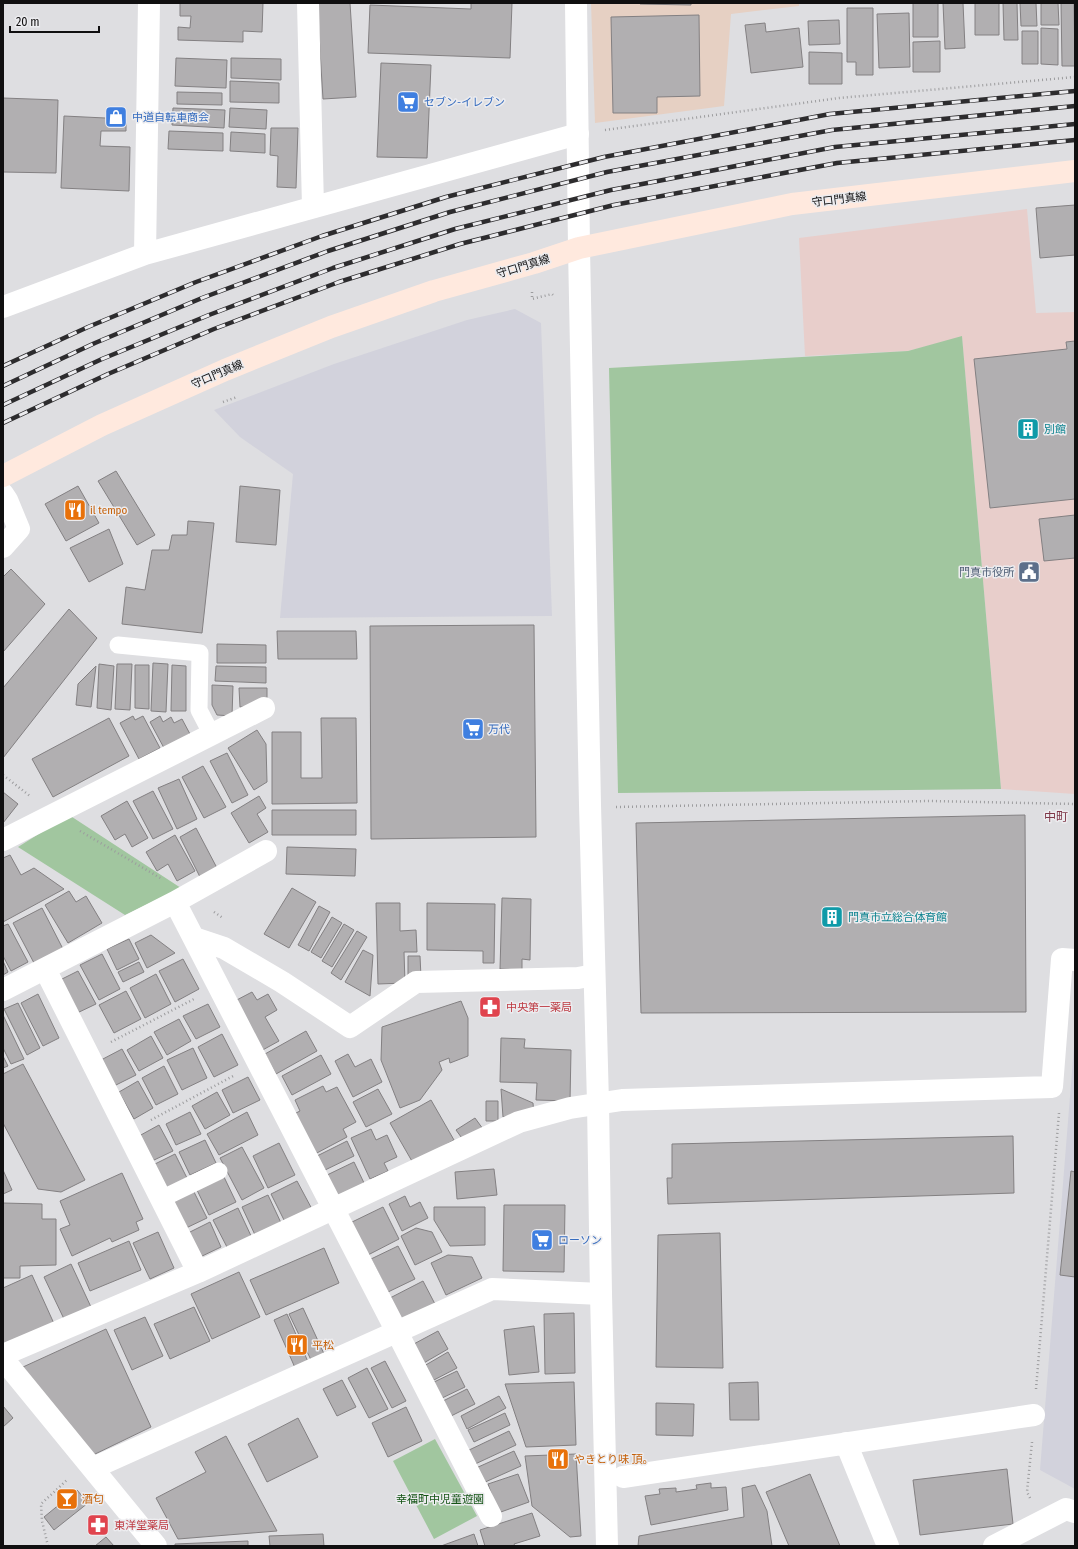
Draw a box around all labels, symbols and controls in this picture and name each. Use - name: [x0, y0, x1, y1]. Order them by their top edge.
- scale bar: [10, 8, 99, 34]
- text: 20 m: [16, 15, 40, 29]
- supermarket icon: セブン-イレブン: [395, 89, 421, 115]
- place label: セブン-イレブン: [424, 96, 505, 109]
- shop icon: 中道自転車商会: [103, 104, 129, 130]
- place label: 中道自転車商会: [132, 111, 209, 124]
- street label: 守口門真線: [811, 190, 867, 209]
- street label: 守口門真線: [495, 252, 551, 281]
- street label: 守口門真線: [189, 358, 245, 391]
- building icon: 別館: [1015, 416, 1041, 442]
- place label: 別館: [1044, 423, 1066, 436]
- restaurant icon: il tempo: [62, 497, 88, 523]
- place label: il tempo: [90, 504, 127, 517]
- public building icon: 門真市役所: [1016, 559, 1042, 585]
- place label: 門真市役所: [959, 566, 1015, 579]
- supermarket icon: 万代: [460, 716, 486, 742]
- place label: 万代: [488, 723, 510, 736]
- district label: 中町: [1044, 810, 1068, 824]
- building icon: 門真市立総合体育館: [819, 904, 845, 930]
- place label: 門真市立総合体育館: [848, 911, 947, 924]
- pharmacy icon: 中央第一薬局: [477, 994, 503, 1020]
- place label: 中央第一薬局: [506, 1001, 572, 1014]
- supermarket icon: ローソン: [529, 1227, 555, 1253]
- place label: ローソン: [558, 1234, 602, 1247]
- restaurant icon: 平松: [284, 1332, 310, 1358]
- place label: 平松: [312, 1339, 334, 1352]
- restaurant icon: やきとり味 頂。: [545, 1446, 571, 1472]
- place label: やきとり味 頂。: [574, 1453, 654, 1466]
- bar icon: 酒匂: [54, 1486, 80, 1512]
- place label: 酒匂: [82, 1493, 104, 1506]
- park label: 幸福町中児童遊園: [396, 1493, 484, 1506]
- pharmacy icon: 東洋堂薬局: [85, 1512, 111, 1538]
- place label: 東洋堂薬局: [114, 1519, 169, 1532]

